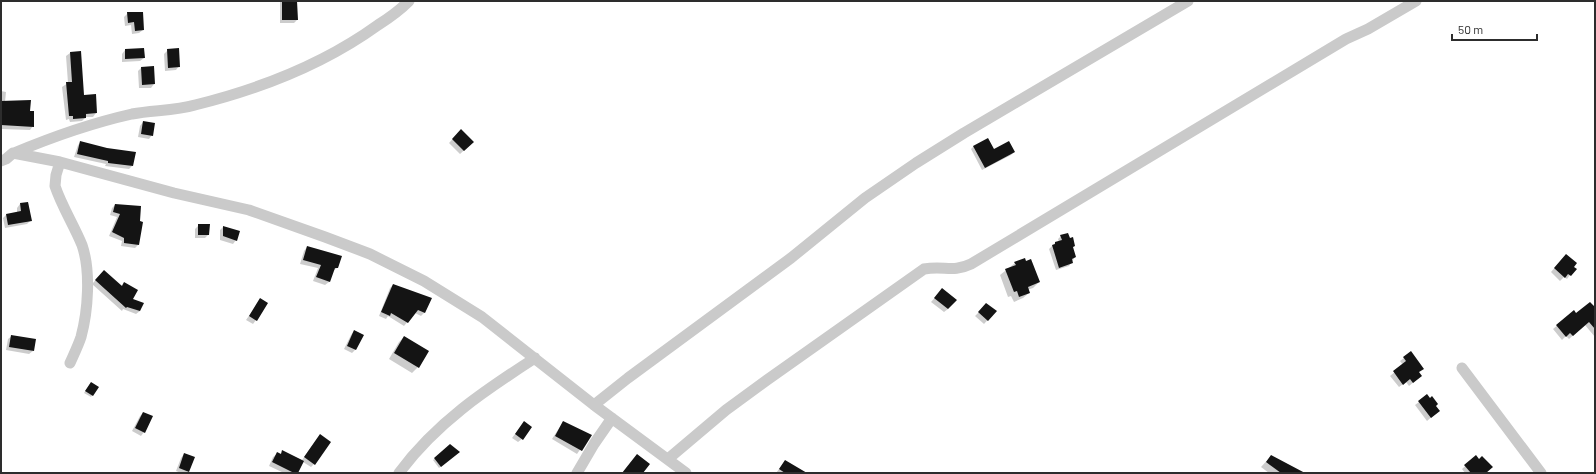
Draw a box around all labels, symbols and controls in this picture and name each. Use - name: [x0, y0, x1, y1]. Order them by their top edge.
- scale bar: [1452, 16, 1537, 42]
- text: 50 m: [1458, 22, 1483, 36]

